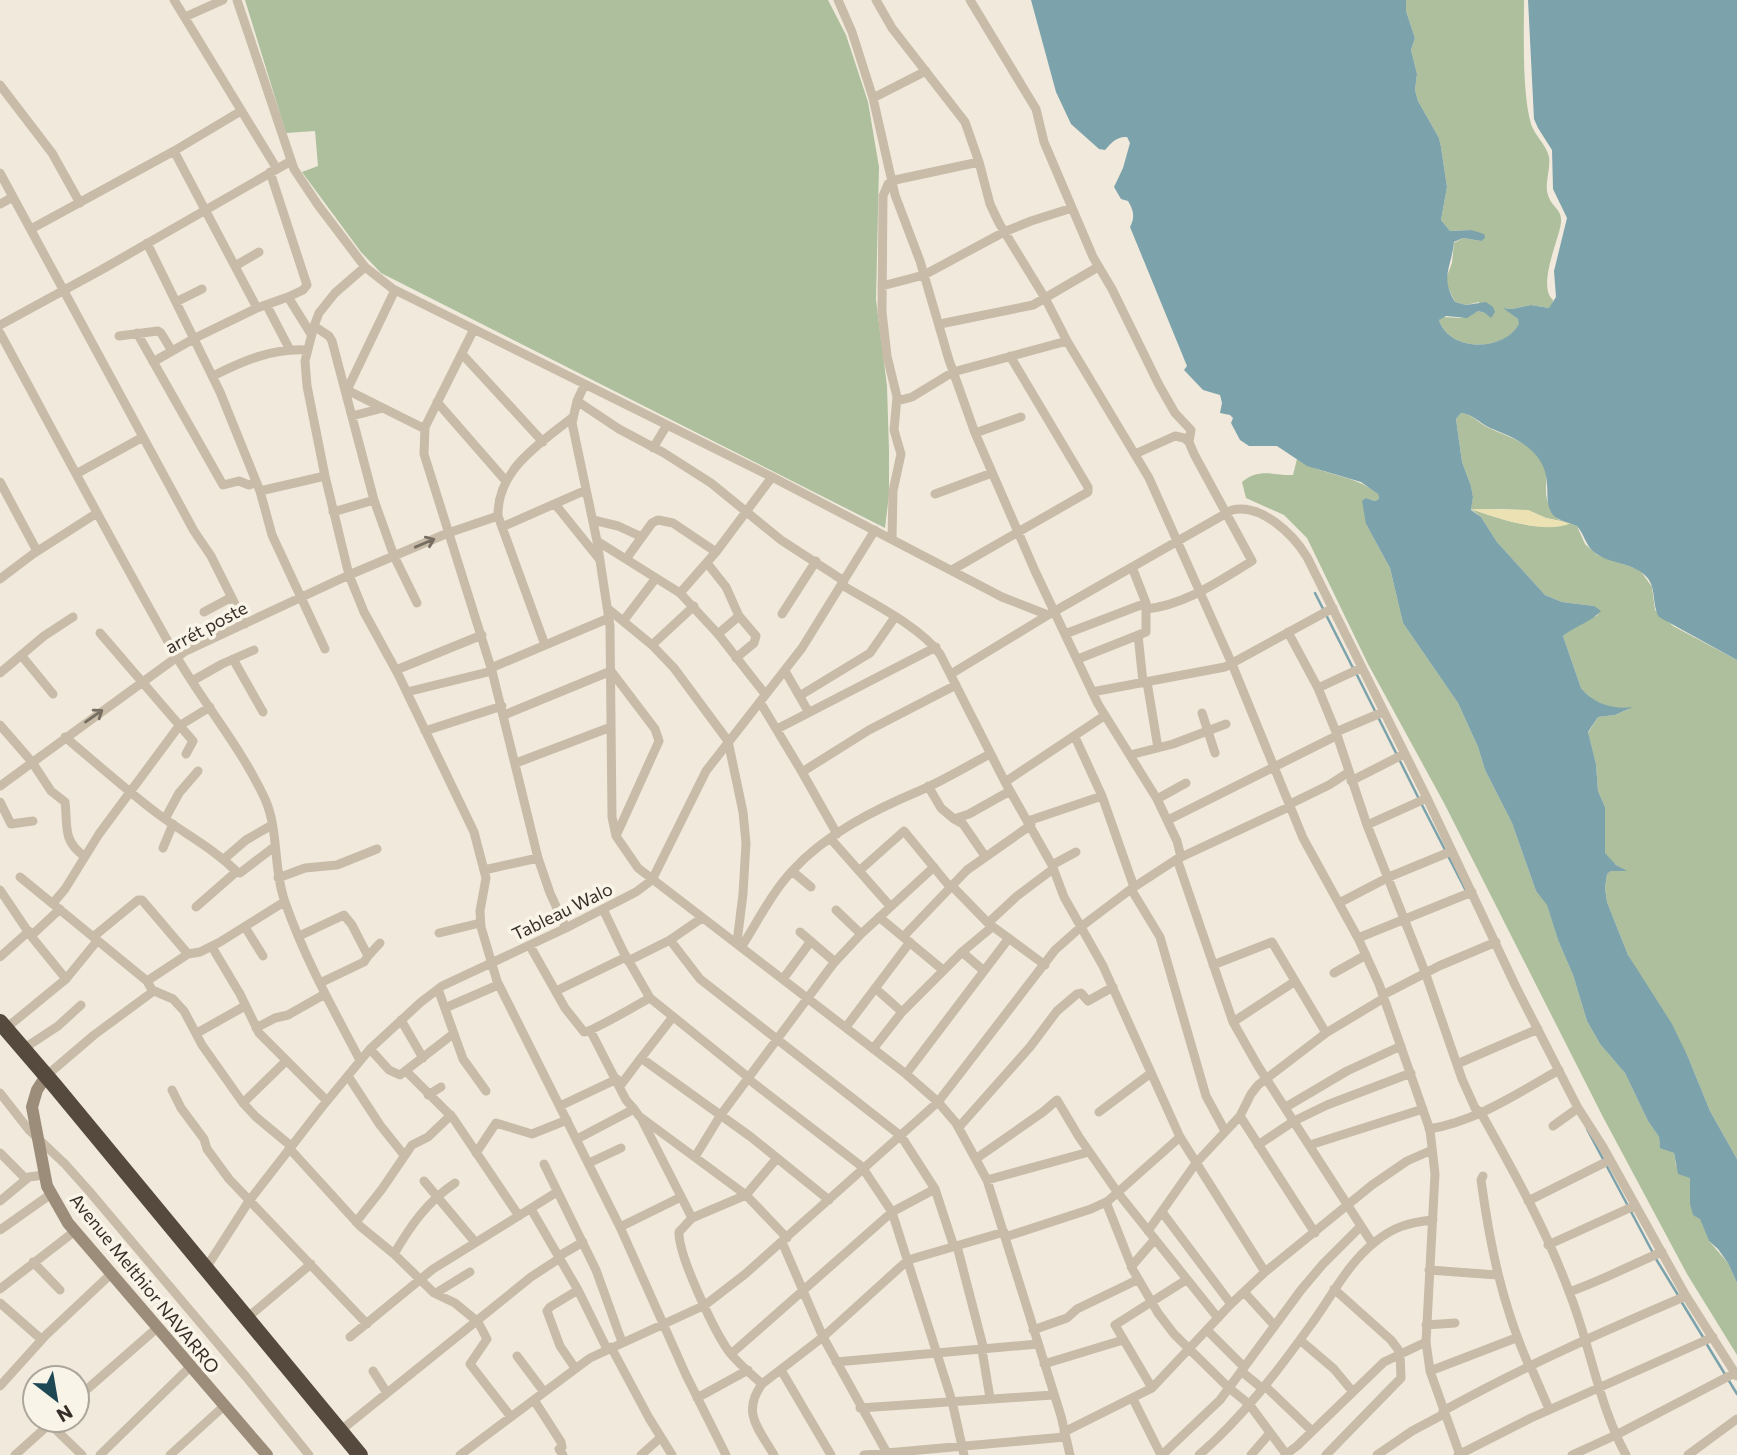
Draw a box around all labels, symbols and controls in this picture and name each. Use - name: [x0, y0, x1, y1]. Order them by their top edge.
- one-way arrow: [413, 536, 435, 549]
- street label: arrét poste: [161, 596, 251, 658]
- one-way arrow: [84, 709, 103, 723]
- street label: Tableau Walo: [508, 877, 616, 945]
- street label: Avenue Melthior NAVARRO: [66, 1189, 224, 1377]
- north arrow: [21, 1364, 91, 1434]
- text: N: [53, 1400, 77, 1428]

